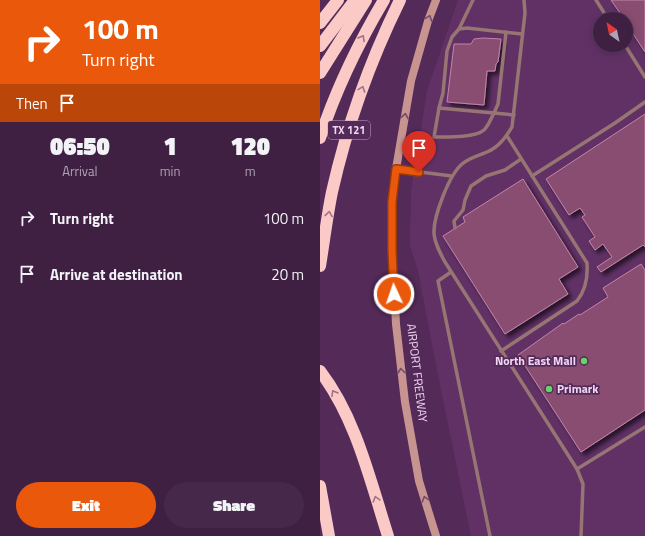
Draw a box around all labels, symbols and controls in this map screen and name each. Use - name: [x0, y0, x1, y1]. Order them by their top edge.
- text: 100 m: [82, 7, 159, 50]
- north arrow: [593, 12, 633, 52]
- map controls: [593, 12, 633, 52]
- one-way arrow: [425, 14, 433, 21]
- icon: right: [16, 16, 68, 68]
- one-way arrow: [358, 34, 365, 42]
- text: Turn right: [82, 46, 155, 73]
- one-way arrow: [357, 85, 365, 92]
- text: Then: [16, 92, 48, 115]
- icon: arrive: [56, 92, 78, 114]
- one-way arrow: [400, 113, 409, 119]
- road number: TX 121: [328, 121, 370, 139]
- text: 06:50: [50, 128, 110, 164]
- text: 1: [163, 128, 177, 164]
- text: 120: [230, 128, 270, 164]
- pin: [402, 131, 436, 172]
- icon: arrive: [408, 137, 430, 159]
- text: Arrival: [62, 161, 97, 181]
- text: min: [160, 161, 180, 181]
- text: m: [245, 161, 256, 181]
- icon: right: [16, 207, 38, 229]
- text: Turn right: [50, 207, 114, 230]
- text: 100 m: [263, 207, 304, 230]
- one-way arrow: [324, 211, 333, 217]
- icon: arrive: [16, 263, 38, 285]
- text: Arrive at destination: [50, 263, 183, 286]
- text: 20 m: [271, 263, 304, 286]
- position arrow: [373, 273, 415, 315]
- street label: AIRPORT FREEWAY: [402, 323, 433, 424]
- place label: North East Mall: [495, 351, 576, 370]
- marker: North East Mall: [579, 356, 589, 366]
- one-way arrow: [397, 368, 406, 374]
- place label: Primark: [557, 379, 599, 398]
- marker: Primark: [544, 384, 554, 394]
- one-way arrow: [332, 390, 339, 397]
- button: Exit: [16, 482, 156, 528]
- button: Share: [164, 482, 304, 528]
- one-way arrow: [372, 495, 381, 502]
- one-way arrow: [421, 495, 430, 502]

